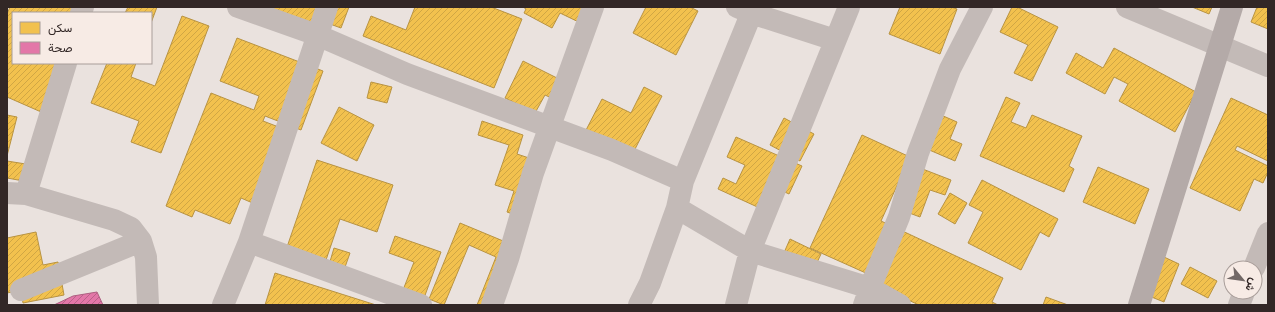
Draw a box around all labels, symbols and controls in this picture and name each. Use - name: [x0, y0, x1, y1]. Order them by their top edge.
- legend: [12, 12, 152, 64]
- text: سكن: [48, 20, 72, 36]
- text: صحة: [48, 40, 72, 55]
- north arrow: [1223, 260, 1263, 300]
- text: ش: [1242, 276, 1261, 294]

